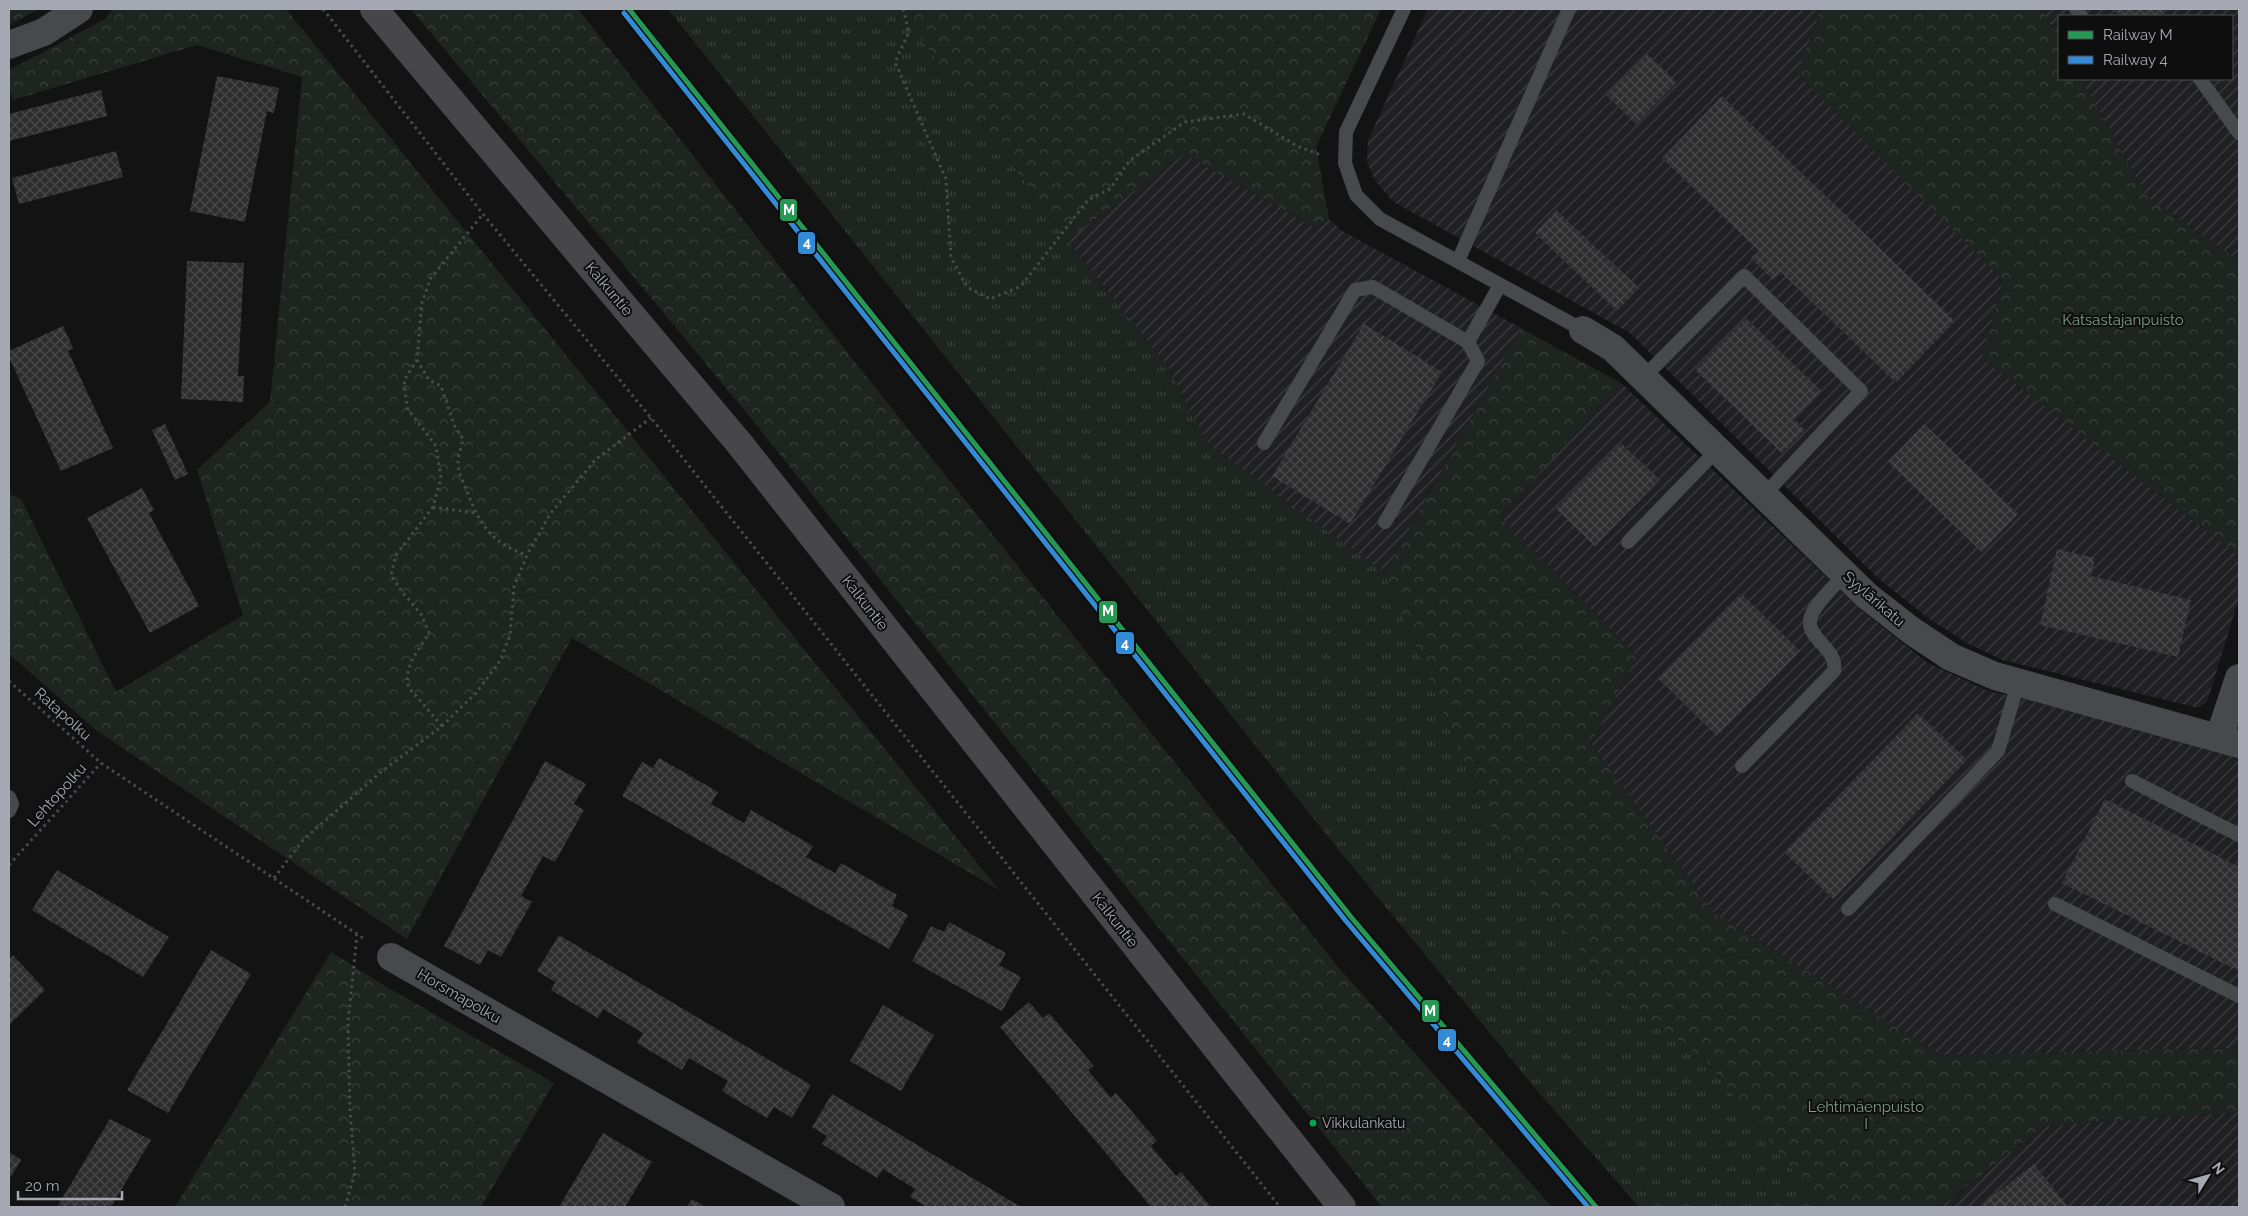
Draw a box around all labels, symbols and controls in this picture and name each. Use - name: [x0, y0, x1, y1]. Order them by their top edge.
- legend: [2058, 15, 2233, 80]
- text: Railway M: [2103, 26, 2173, 44]
- text: Railway 4: [2103, 51, 2168, 69]
- line badge: M: [779, 198, 798, 222]
- text: M: [783, 202, 795, 218]
- line badge: 4: [797, 231, 816, 255]
- text: 4: [803, 234, 811, 250]
- street label: Kalkuntie: [581, 258, 637, 320]
- park label: Katsastajanpuisto: [2062, 311, 2184, 329]
- street label: Syylärikatu: [1839, 567, 1909, 631]
- street label: Kalkuntie: [838, 572, 892, 634]
- line badge: M: [1098, 600, 1118, 624]
- text: M: [1102, 603, 1114, 619]
- line badge: 4: [1115, 631, 1135, 655]
- text: 4: [1121, 635, 1129, 651]
- street label: Ratapolku: [31, 684, 95, 744]
- street label: Lehtopolku: [24, 760, 90, 830]
- street label: Kalkuntie: [1088, 889, 1142, 951]
- street label: Horsmapolku: [414, 965, 504, 1027]
- line badge: M: [1421, 999, 1440, 1023]
- text: M: [1424, 1003, 1436, 1019]
- line badge: 4: [1437, 1028, 1457, 1052]
- text: 4: [1443, 1032, 1451, 1048]
- park label: Lehtimäenpuisto I: [1808, 1098, 1924, 1133]
- place label: Vikkulankatu: [1322, 1115, 1405, 1131]
- marker: Vikkulankatu: [1308, 1118, 1318, 1128]
- north arrow: [2183, 1151, 2233, 1201]
- text: N: [2209, 1159, 2228, 1177]
- scale bar: [18, 1168, 121, 1200]
- text: 20 m: [25, 1177, 60, 1195]

